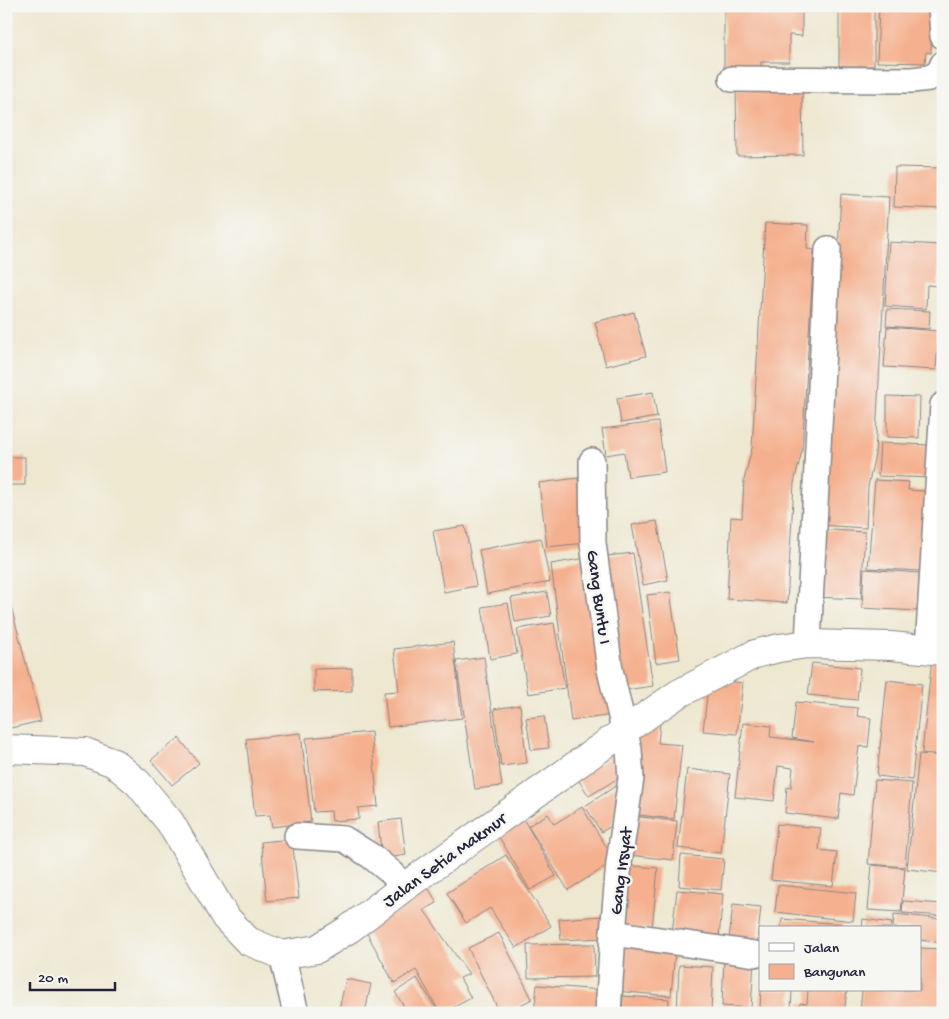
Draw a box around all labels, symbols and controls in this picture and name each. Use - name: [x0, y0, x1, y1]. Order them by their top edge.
- street label: Gang Buntu I: [581, 549, 615, 646]
- street label: Jalan Setia Makmur: [380, 808, 513, 913]
- street label: Gang Irsyat: [607, 825, 638, 916]
- legend: [759, 926, 922, 992]
- text: Jalan: [804, 940, 839, 958]
- scale bar: [30, 959, 115, 991]
- text: Bangunan: [803, 964, 865, 982]
- text: 20 m: [38, 970, 68, 988]

